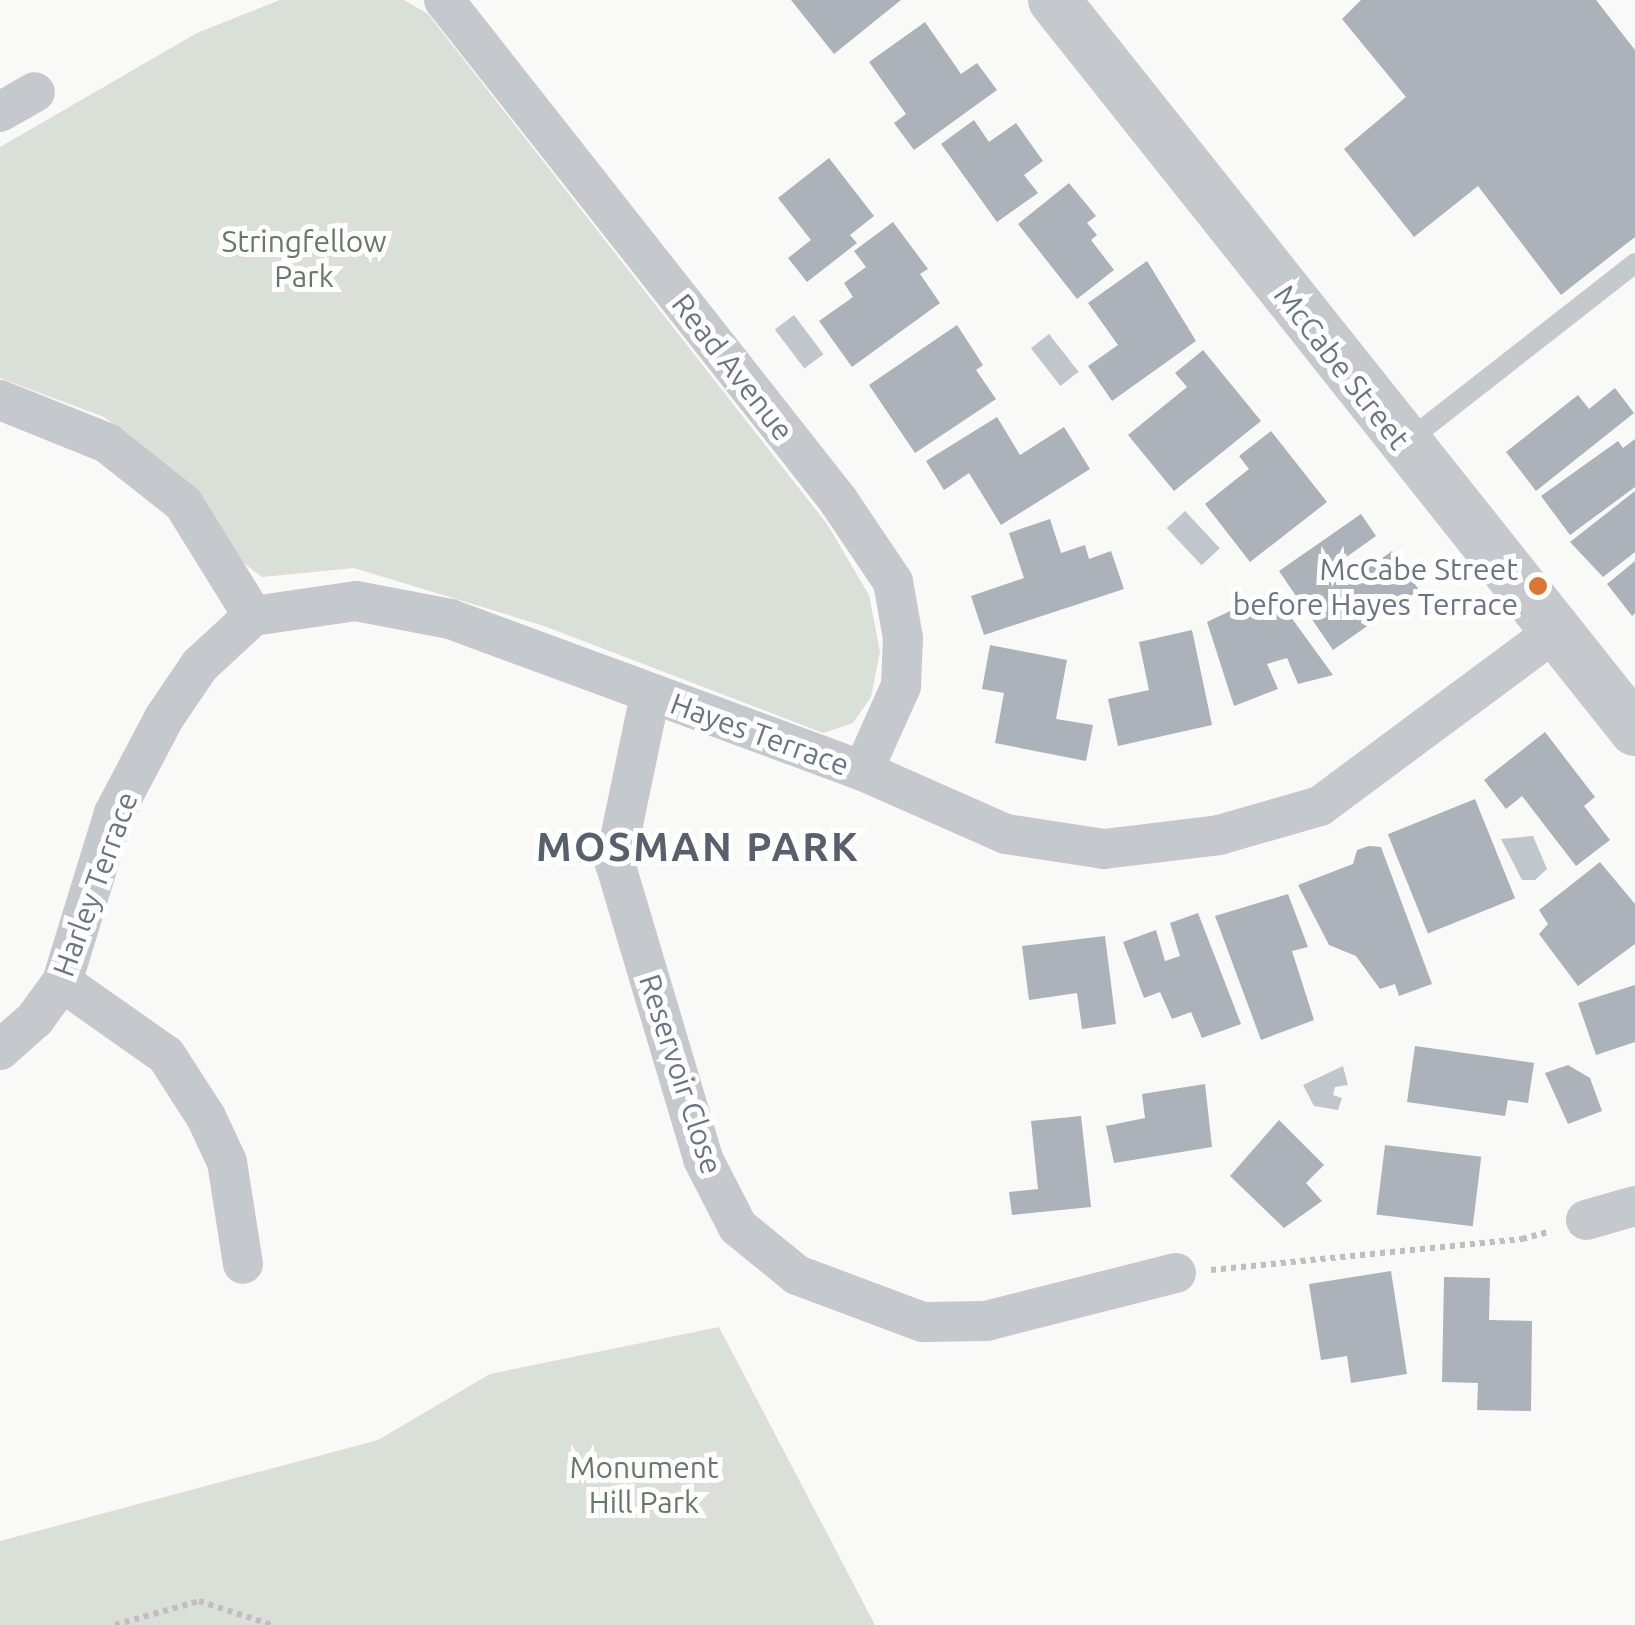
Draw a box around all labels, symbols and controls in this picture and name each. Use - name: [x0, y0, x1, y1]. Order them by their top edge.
- park label: Stringfellow Park: [221, 223, 387, 294]
- street label: McCabe Street: [1267, 278, 1417, 456]
- street label: Read Avenue: [665, 287, 801, 447]
- place label: McCabe Street before Hayes Terrace: [1233, 551, 1518, 622]
- marker: McCabe Street before Hayes Terrace: [1527, 575, 1549, 597]
- street label: Hayes Terrace: [666, 685, 854, 783]
- street label: Harley Terrace: [45, 787, 145, 981]
- district label: MOSMAN PARK: [536, 823, 860, 871]
- street label: Reservoir Close: [632, 970, 730, 1178]
- park label: Monument Hill Park: [569, 1449, 719, 1520]

